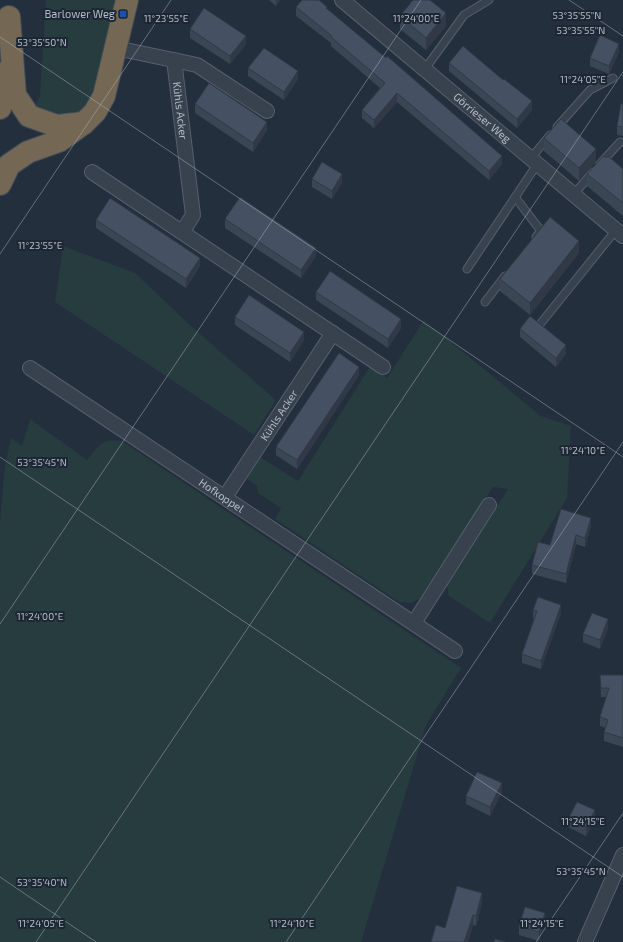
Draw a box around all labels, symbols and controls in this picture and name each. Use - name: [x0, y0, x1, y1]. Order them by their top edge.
- place label: Barlower Weg: [45, 7, 115, 20]
- marker: Barlower Weg: [118, 9, 128, 19]
- text: 53°35'55"N: [553, 9, 601, 21]
- text: 11°23'55"E: [144, 12, 189, 24]
- text: 11°24'00"E: [393, 12, 440, 24]
- text: 53°35'55"N: [557, 24, 605, 36]
- text: 53°35'50"N: [17, 36, 67, 48]
- text: 11°24'05"E: [560, 73, 606, 85]
- street label: Kühls Acker: [171, 81, 191, 141]
- street label: Görrieser Weg: [451, 90, 514, 145]
- text: 11°23'55"E: [18, 239, 63, 251]
- street label: Kühls Acker: [257, 386, 300, 443]
- text: 11°24'10"E: [561, 444, 606, 456]
- text: 53°35'45"N: [17, 456, 67, 468]
- street label: Hofkoppel: [197, 475, 247, 515]
- text: 11°24'00"E: [17, 610, 64, 622]
- text: 11°24'15"E: [561, 815, 605, 827]
- text: 53°35'45"N: [556, 865, 606, 877]
- text: 53°35'40"N: [17, 876, 67, 888]
- text: 11°24'05"E: [18, 917, 64, 929]
- text: 11°24'10"E: [270, 917, 315, 929]
- text: 11°24'15"E: [520, 917, 564, 929]

